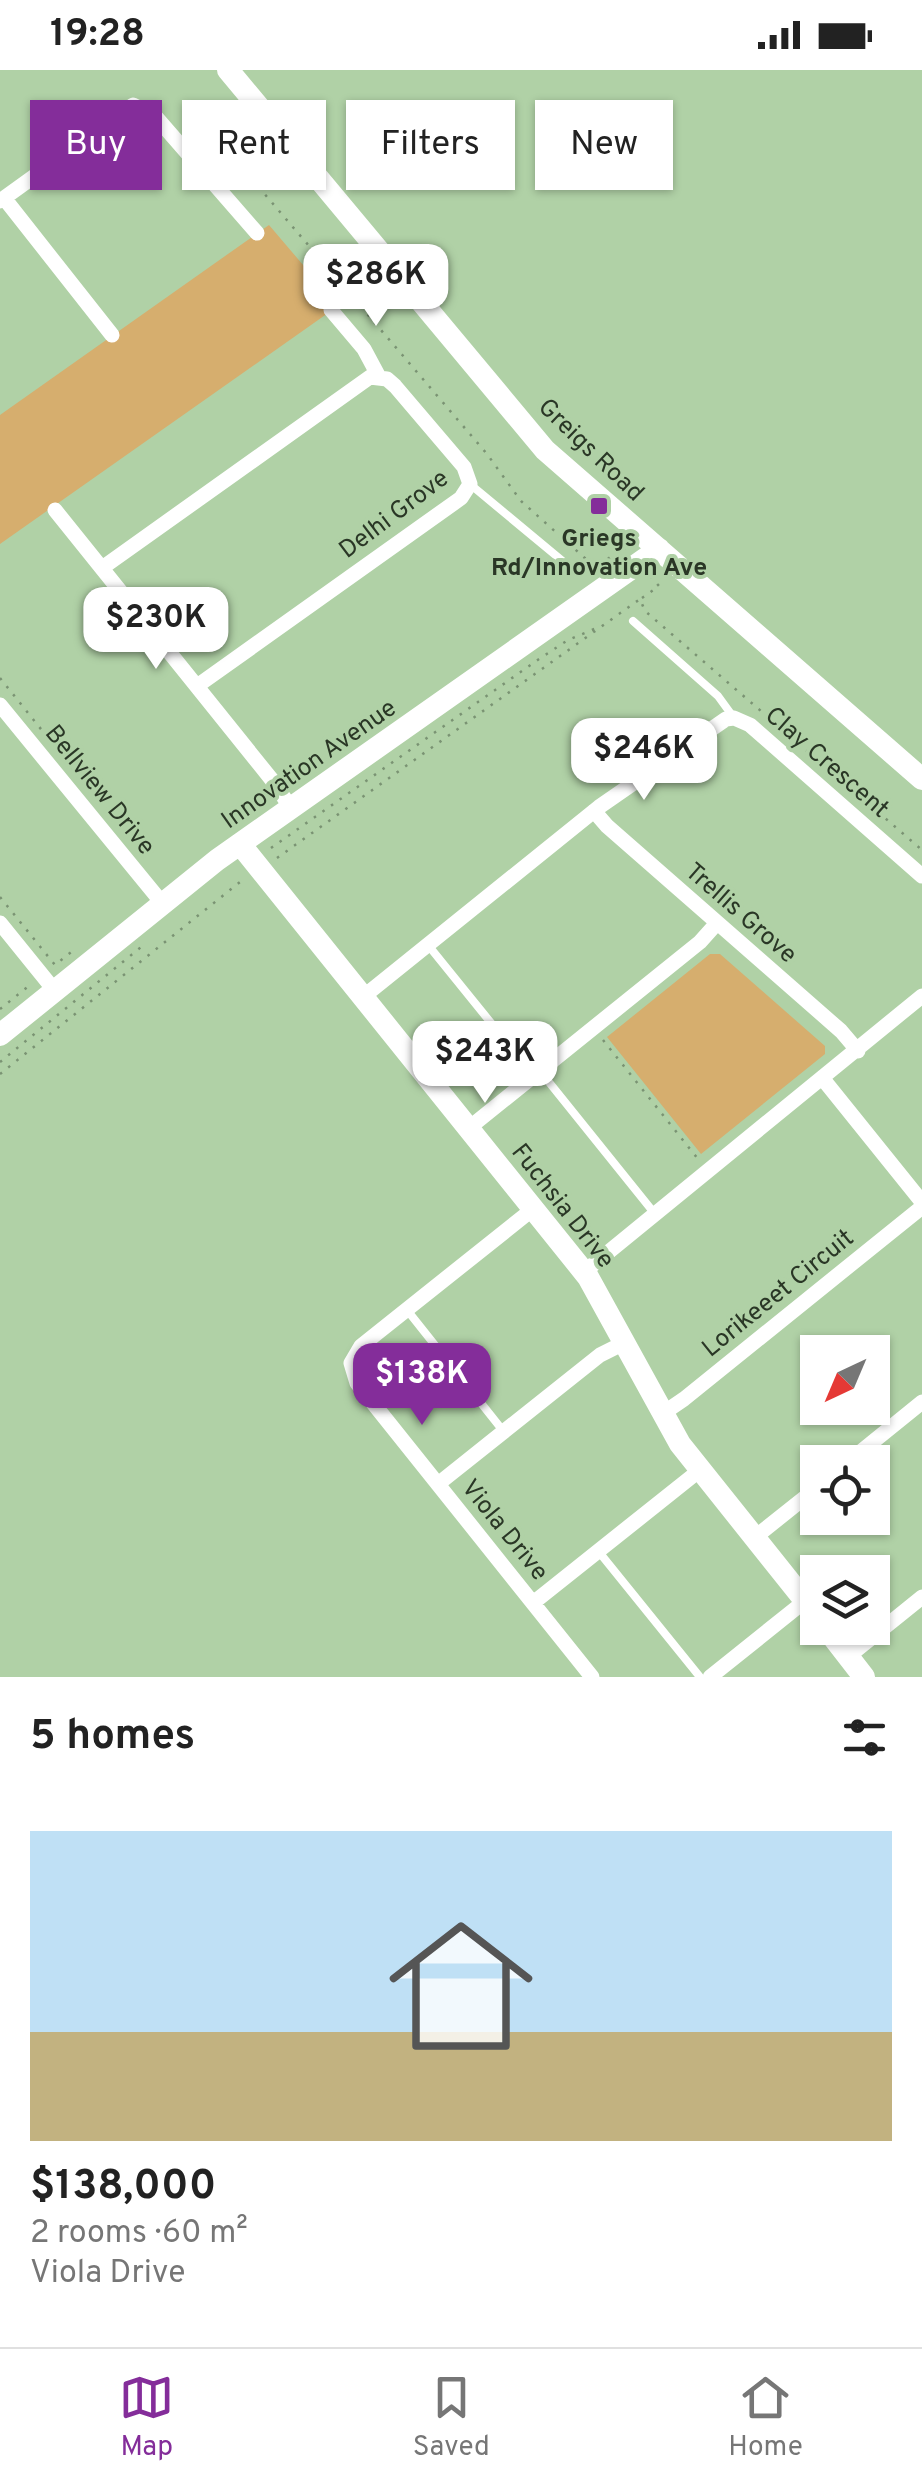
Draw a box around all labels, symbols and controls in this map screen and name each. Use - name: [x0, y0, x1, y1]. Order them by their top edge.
- text: 19:28: [50, 11, 145, 60]
- chip: Buy: [30, 100, 162, 190]
- chip: Rent: [182, 100, 326, 190]
- chip: Filters: [346, 100, 515, 190]
- chip: New: [535, 100, 673, 190]
- pin: $286K: [306, 244, 446, 329]
- text: $286K: [325, 256, 427, 296]
- street label: Greigs Road: [530, 393, 650, 510]
- street label: Delhi Grove: [334, 464, 456, 567]
- marker: Griegs Rd/Innovation Ave: [588, 495, 610, 517]
- place label: Griegs Rd/Innovation Ave: [491, 524, 707, 585]
- pin: $230K: [86, 587, 226, 672]
- text: $230K: [105, 599, 207, 639]
- street label: Innovation Avenue: [216, 693, 403, 838]
- street label: Clay Crescent: [757, 701, 895, 826]
- pin: $246K: [574, 718, 714, 803]
- street label: Bellview Drive: [36, 719, 161, 863]
- text: $246K: [593, 730, 695, 770]
- street label: Trellis Grove: [677, 857, 803, 972]
- pin: $243K: [415, 1021, 555, 1106]
- text: $243K: [434, 1033, 536, 1073]
- street label: Fuchsia Drive: [503, 1138, 620, 1276]
- street label: Lorikeeet Circuit: [696, 1223, 861, 1365]
- north arrow: [800, 1335, 890, 1425]
- map controls: [800, 1335, 890, 1645]
- pin: $138K: [352, 1343, 492, 1428]
- text: $138K: [375, 1355, 469, 1395]
- button: locate: [800, 1445, 890, 1535]
- street label: Viola Drive: [453, 1474, 554, 1588]
- button: layers: [800, 1555, 890, 1645]
- icon: filters: [837, 1710, 892, 1765]
- text: 5 homes: [30, 1711, 195, 1764]
- icon: home: [371, 1896, 551, 2076]
- text: $138,000: [30, 2161, 216, 2214]
- text: 2 rooms · 60 m²: [30, 2214, 248, 2254]
- text: Viola Drive: [30, 2254, 185, 2294]
- tab: Map: [119, 2370, 174, 2466]
- tab: Saved: [413, 2370, 490, 2466]
- tab: Home: [728, 2370, 803, 2466]

